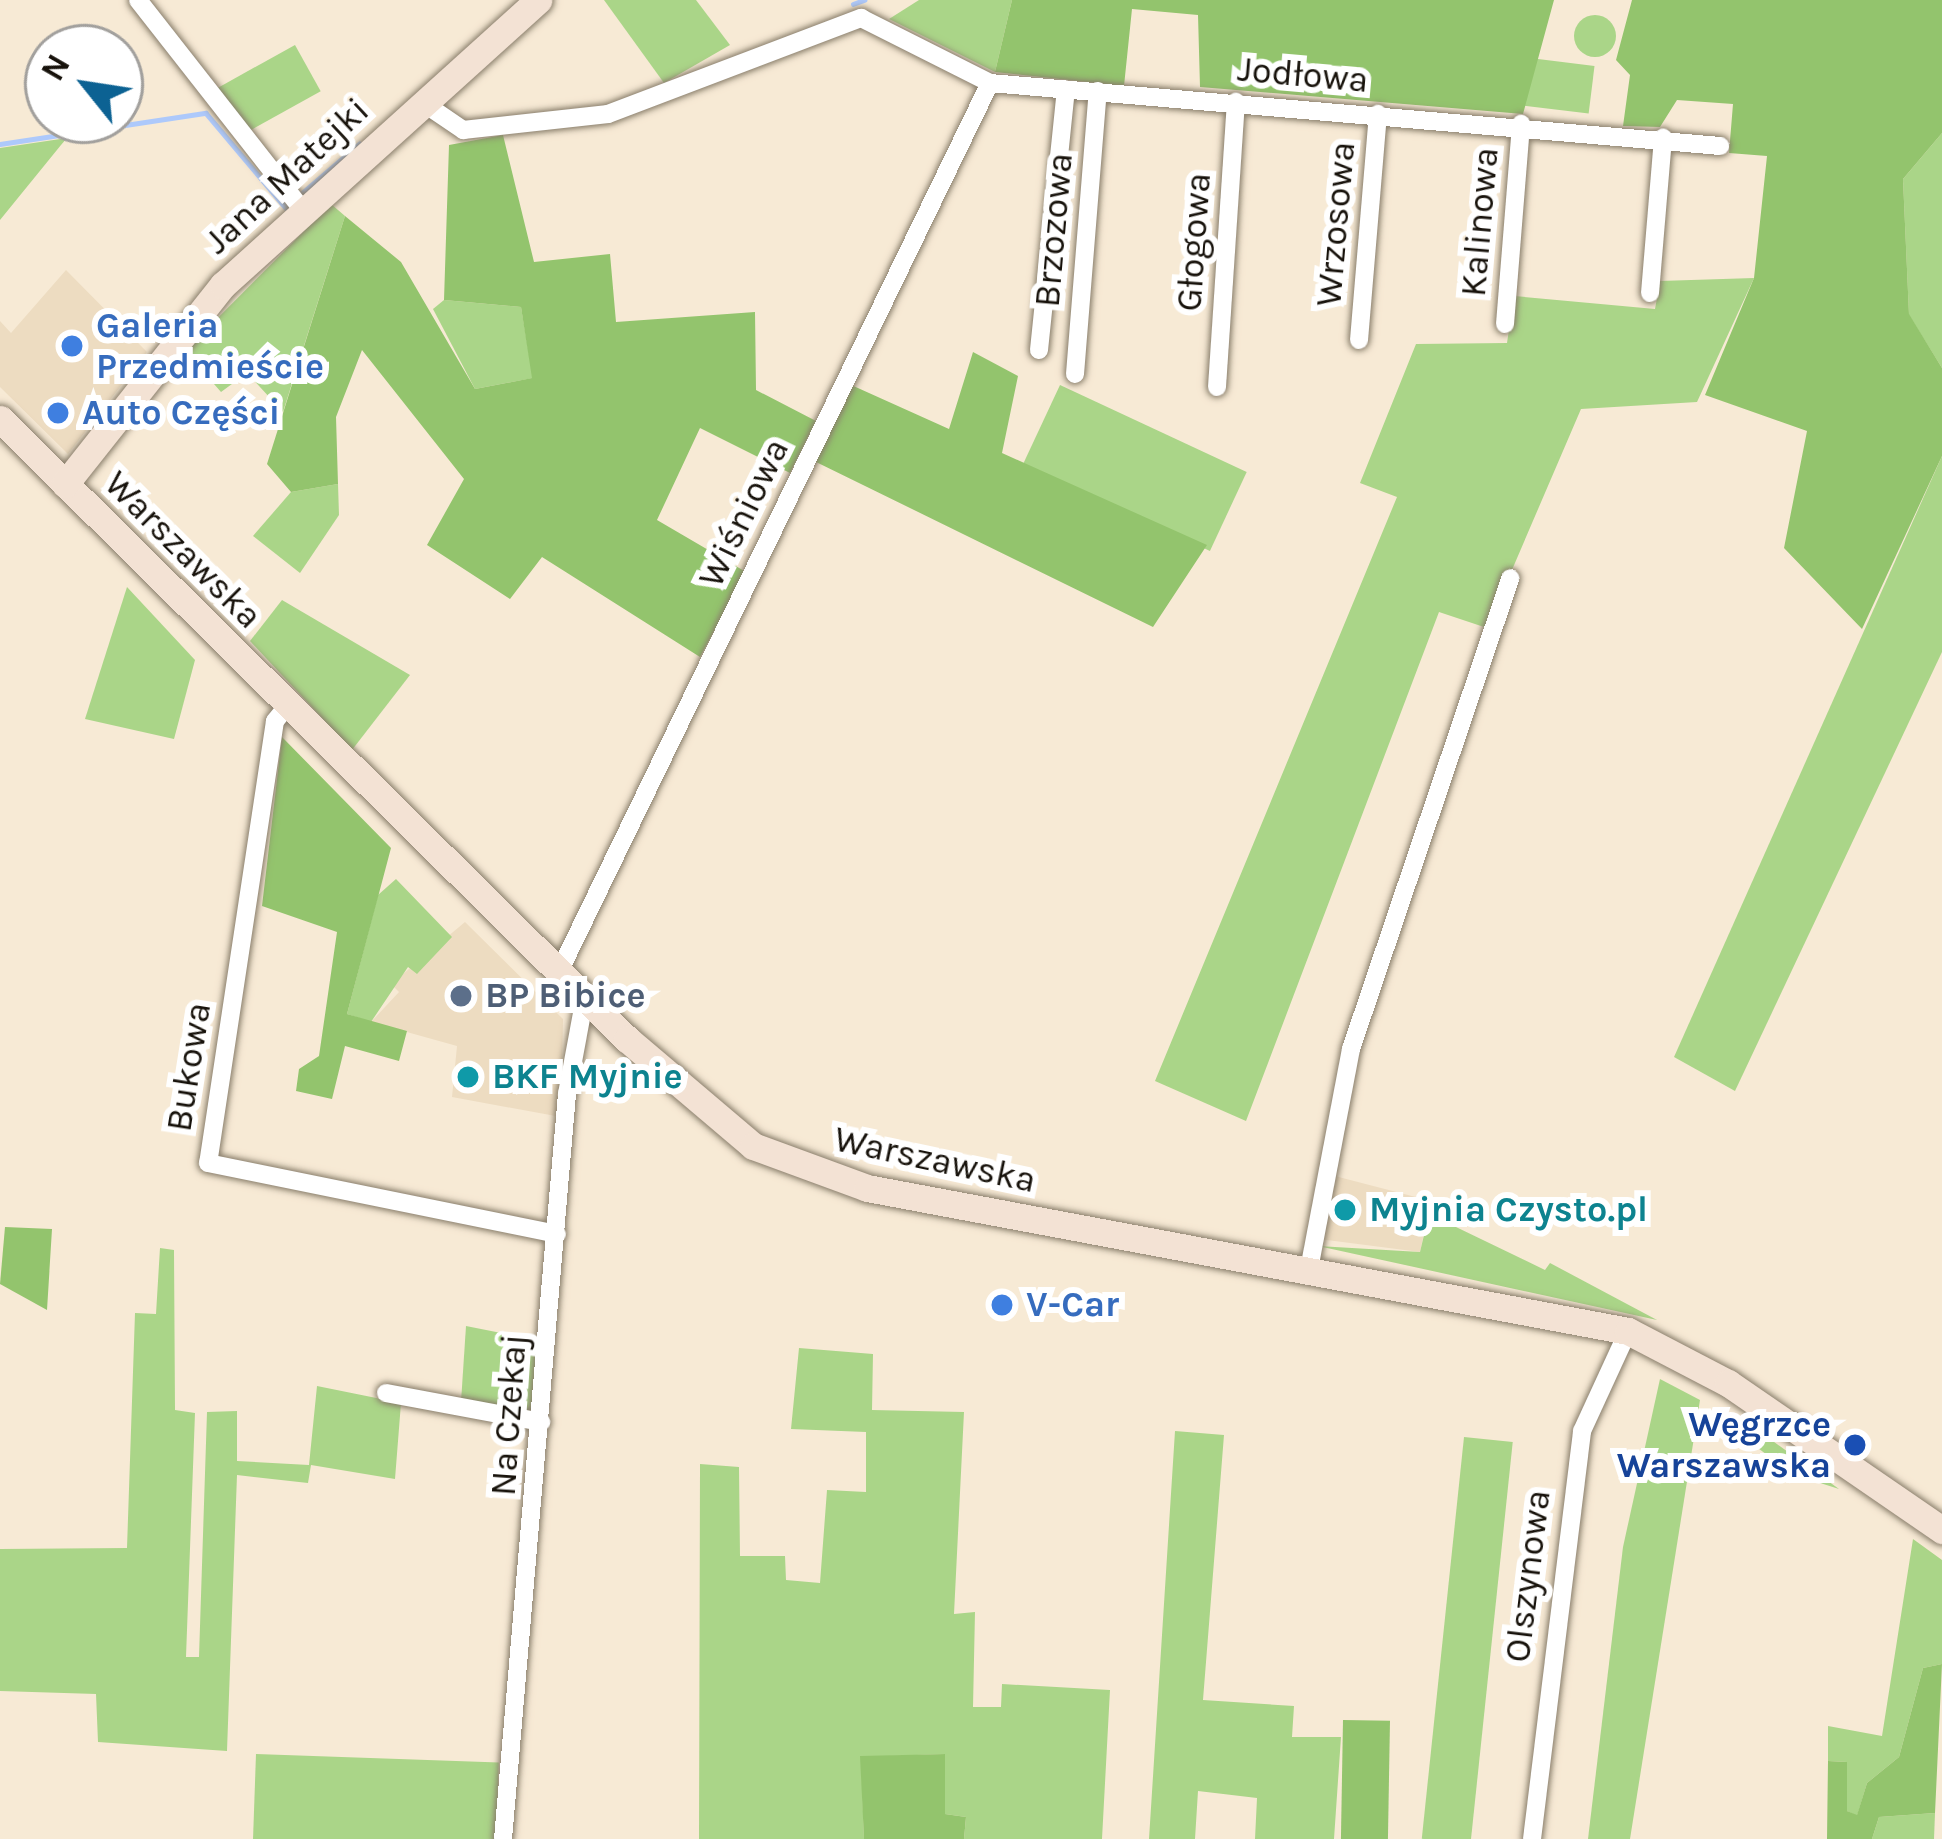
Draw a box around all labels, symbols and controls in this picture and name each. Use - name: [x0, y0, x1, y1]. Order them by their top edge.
- north arrow: [24, 24, 144, 144]
- text: N: [33, 48, 78, 87]
- street label: Jodłowa: [1236, 48, 1370, 102]
- street label: Jana Matejki: [196, 89, 378, 263]
- street label: Wrzosowa: [1307, 140, 1365, 308]
- street label: Kalinowa: [1452, 146, 1508, 298]
- street label: Brzozowa: [1026, 151, 1082, 309]
- street label: Głogowa: [1168, 171, 1220, 313]
- place label: Galeria Przedmieście: [96, 303, 324, 388]
- marker: Galeria Przedmieście: [59, 333, 85, 359]
- place label: Auto Części: [82, 391, 280, 435]
- marker: Auto Części: [45, 400, 71, 426]
- street label: Wiśniowa: [690, 432, 798, 594]
- street label: Warszawska: [95, 462, 271, 638]
- place label: BP Bibice: [485, 974, 646, 1018]
- marker: BP Bibice: [448, 983, 474, 1009]
- street label: Bukowa: [157, 999, 221, 1135]
- place label: BKF Myjnie: [492, 1055, 683, 1099]
- marker: BKF Myjnie: [455, 1064, 481, 1090]
- street label: Warszawska: [830, 1118, 1040, 1202]
- place label: Myjnia Czysto.pl: [1369, 1188, 1648, 1232]
- marker: Myjnia Czysto.pl: [1332, 1197, 1358, 1223]
- place label: V-Car: [1026, 1283, 1119, 1327]
- marker: V-Car: [989, 1292, 1015, 1318]
- street label: Na Czekaj: [482, 1333, 536, 1497]
- place label: Węgrzce Warszawska: [1617, 1402, 1831, 1487]
- marker: Węgrzce Warszawska: [1842, 1432, 1868, 1458]
- street label: Olszynowa: [1496, 1487, 1560, 1665]

